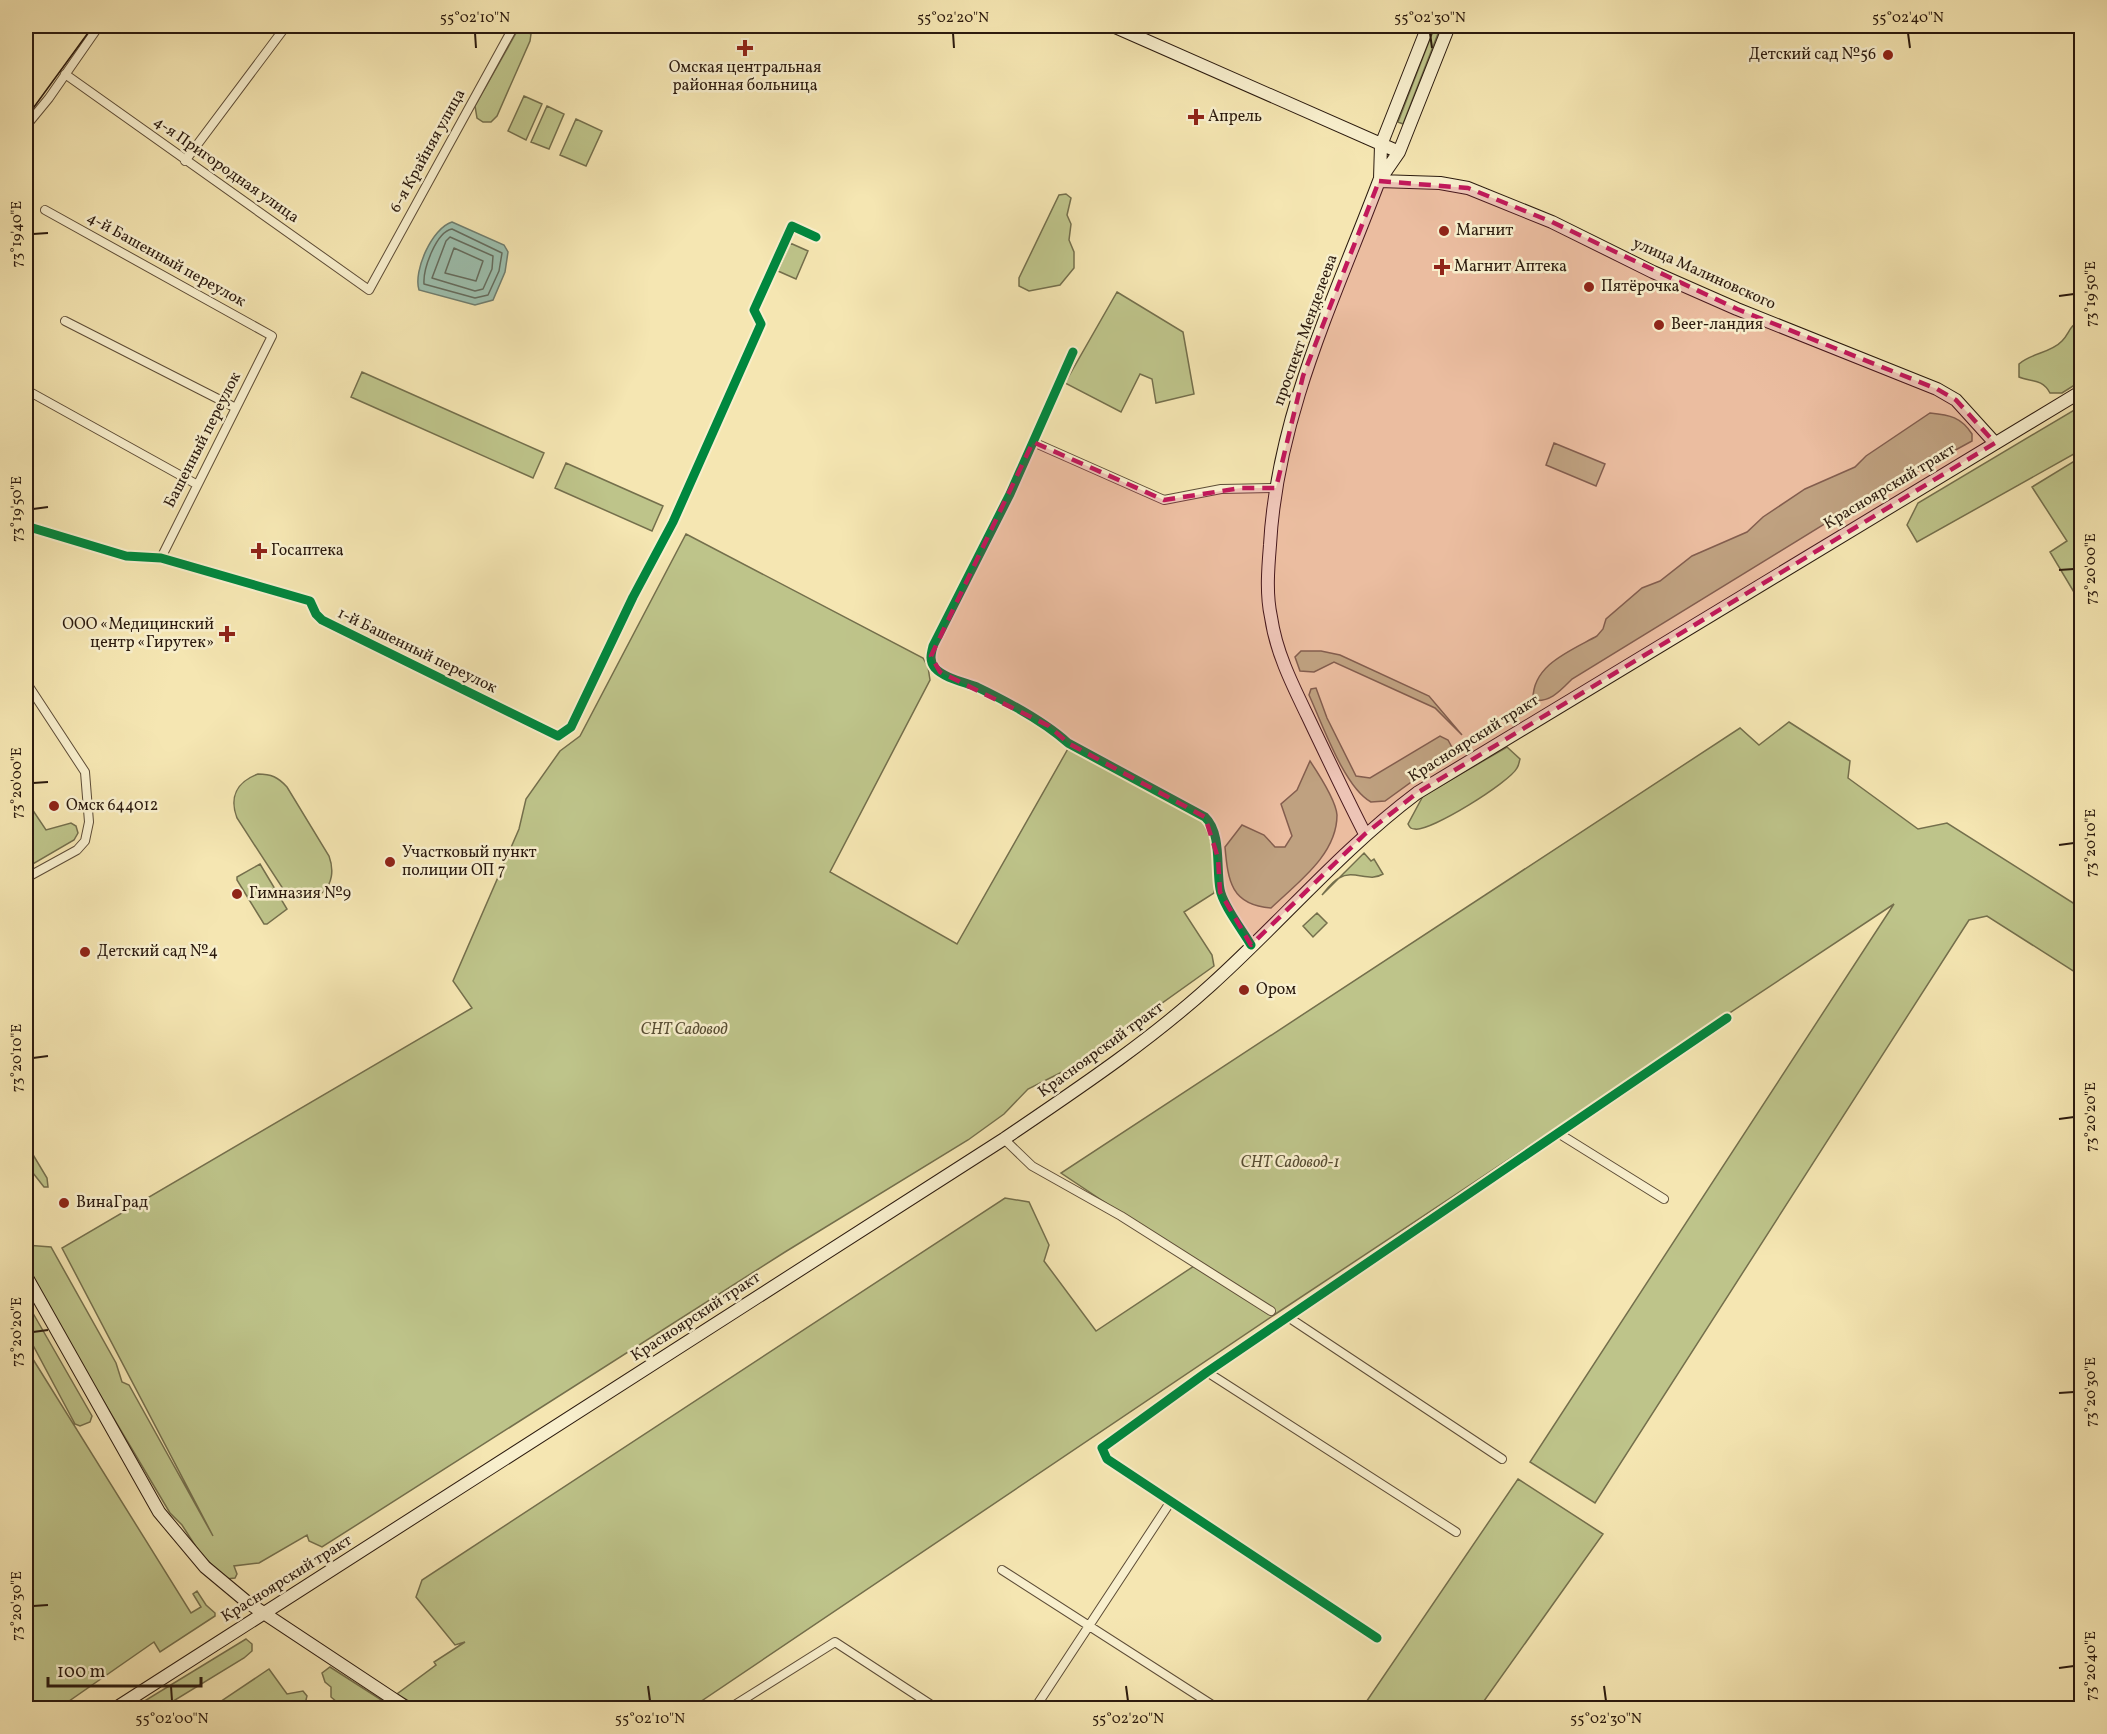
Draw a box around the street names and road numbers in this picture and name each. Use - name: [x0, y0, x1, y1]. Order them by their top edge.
- street label: 6-я Крайняя улица: [385, 85, 471, 217]
- street label: 4-я Пригородная улица: [149, 111, 303, 229]
- street label: 4-й Башенный переулок: [83, 207, 250, 313]
- street label: улица Малиновского: [1629, 232, 1779, 316]
- street label: проспект Менделеева: [1268, 251, 1344, 409]
- street label: Башенный переулок: [159, 368, 247, 512]
- street label: Красноярский тракт: [1820, 439, 1960, 535]
- street label: 1-й Башенный переулок: [333, 603, 501, 700]
- street label: Красноярский тракт: [1404, 690, 1544, 788]
- street label: Красноярский тракт: [1034, 997, 1168, 1103]
- street label: Красноярский тракт: [627, 1267, 765, 1367]
- street label: Красноярский тракт: [217, 1530, 357, 1628]

